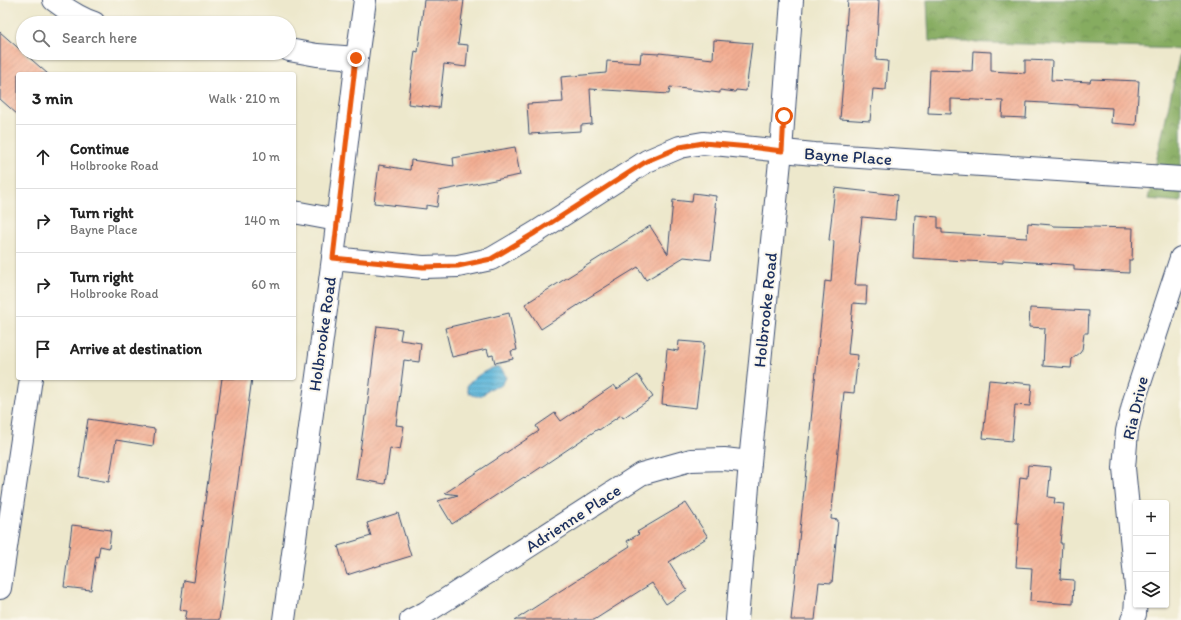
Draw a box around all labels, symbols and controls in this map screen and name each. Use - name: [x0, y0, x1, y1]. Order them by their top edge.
- search box: [16, 16, 296, 60]
- icon: search: [30, 27, 52, 49]
- text: Search here: [62, 29, 137, 47]
- route end: [347, 49, 365, 67]
- text: 3 min: [32, 88, 73, 108]
- text: Walk · 210 m: [209, 91, 280, 106]
- route start: [775, 107, 793, 125]
- text: Continue: [70, 140, 129, 158]
- street label: Bayne Place: [803, 143, 893, 169]
- icon: ahead: [32, 146, 54, 168]
- text: 10 m: [252, 149, 280, 164]
- text: Holbrooke Road: [70, 158, 158, 173]
- text: Turn right: [70, 204, 134, 222]
- icon: right: [32, 210, 54, 232]
- text: 140 m: [244, 213, 280, 228]
- text: Bayne Place: [70, 222, 137, 237]
- street label: Holbrooke Road: [749, 251, 781, 369]
- text: Turn right: [70, 268, 134, 286]
- icon: right: [32, 274, 54, 296]
- street label: Holbrooke Road: [304, 275, 340, 393]
- text: 60 m: [251, 277, 280, 292]
- text: Holbrooke Road: [70, 286, 158, 301]
- icon: arrive: [32, 338, 54, 360]
- text: Arrive at destination: [70, 340, 202, 358]
- street label: Ria Drive: [1118, 374, 1152, 442]
- street label: Adrienne Place: [522, 480, 624, 556]
- map controls: [1133, 500, 1169, 608]
- button: +: [1133, 500, 1169, 536]
- button: −: [1133, 536, 1169, 572]
- button: layers: [1133, 572, 1169, 608]

